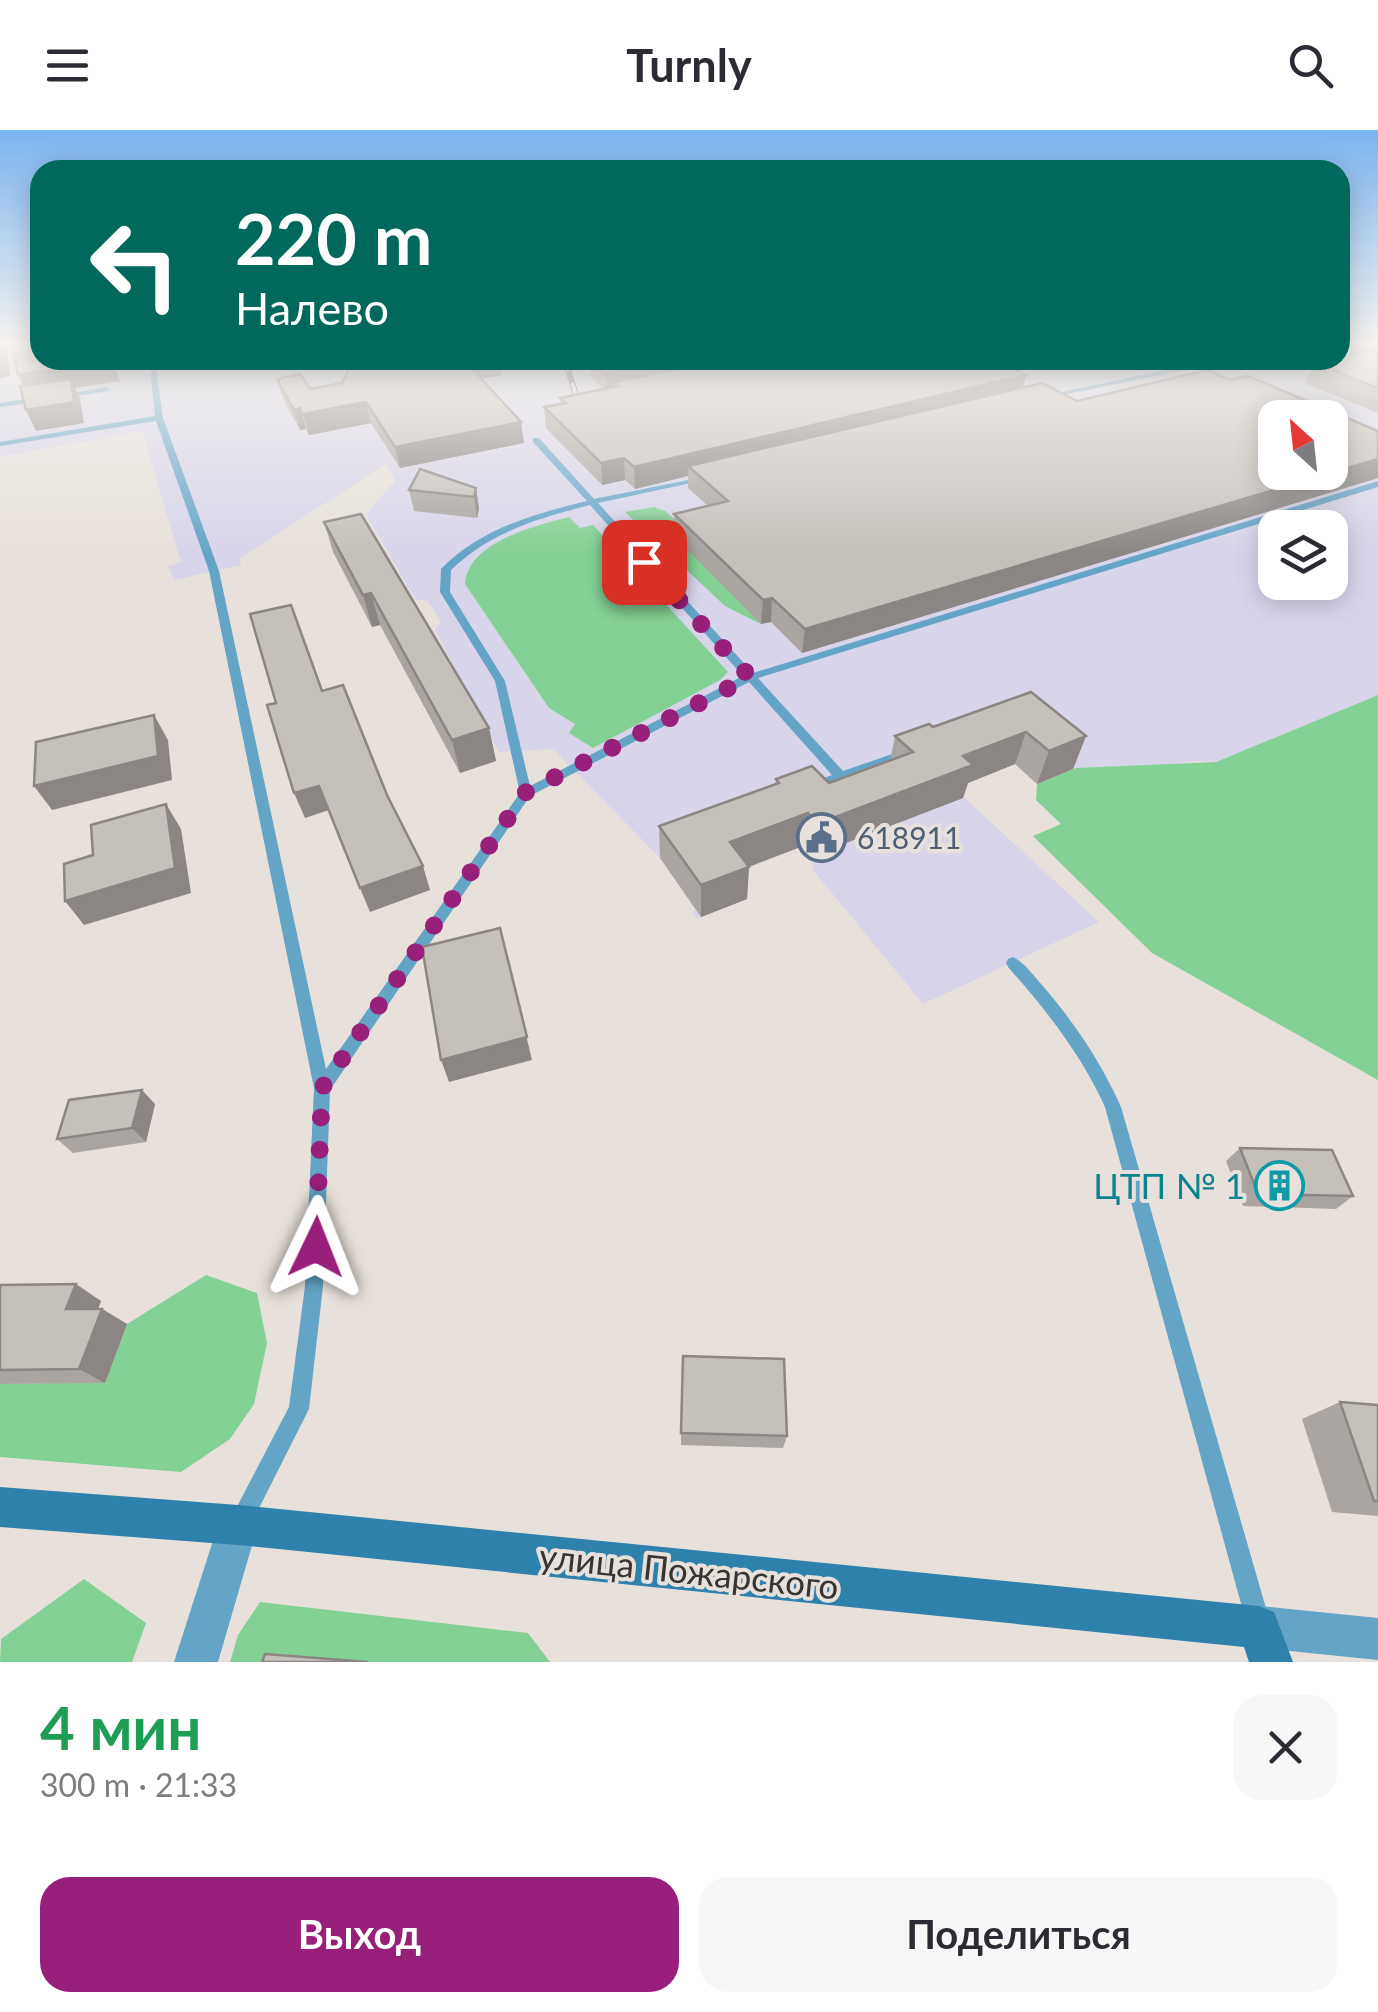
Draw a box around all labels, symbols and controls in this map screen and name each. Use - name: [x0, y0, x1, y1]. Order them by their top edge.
- icon: menu: [40, 38, 95, 93]
- text: Turnly: [626, 38, 752, 92]
- icon: search: [1283, 38, 1338, 93]
- text: 220 m: [235, 196, 432, 280]
- icon: left: [70, 200, 200, 330]
- text: Налево: [235, 281, 389, 335]
- north arrow: [1258, 400, 1348, 490]
- map controls: [1258, 400, 1348, 600]
- button: layers: [1258, 510, 1348, 600]
- pin: [602, 520, 687, 605]
- icon: arrive: [617, 535, 672, 590]
- public building icon: 618911: [796, 811, 848, 863]
- place label: 618911: [857, 819, 961, 855]
- building icon: ЦТП № 1: [1254, 1159, 1306, 1211]
- place label: ЦТП № 1: [1093, 1164, 1245, 1206]
- position arrow: [264, 1195, 368, 1299]
- street label: улица Пожарского: [537, 1533, 841, 1607]
- text: 4 мин: [40, 1691, 202, 1763]
- button: close: [1233, 1695, 1338, 1800]
- text: 300 m · 21:33: [40, 1765, 237, 1804]
- button: Выход: [40, 1877, 679, 1992]
- button: Поделиться: [699, 1877, 1338, 1992]

